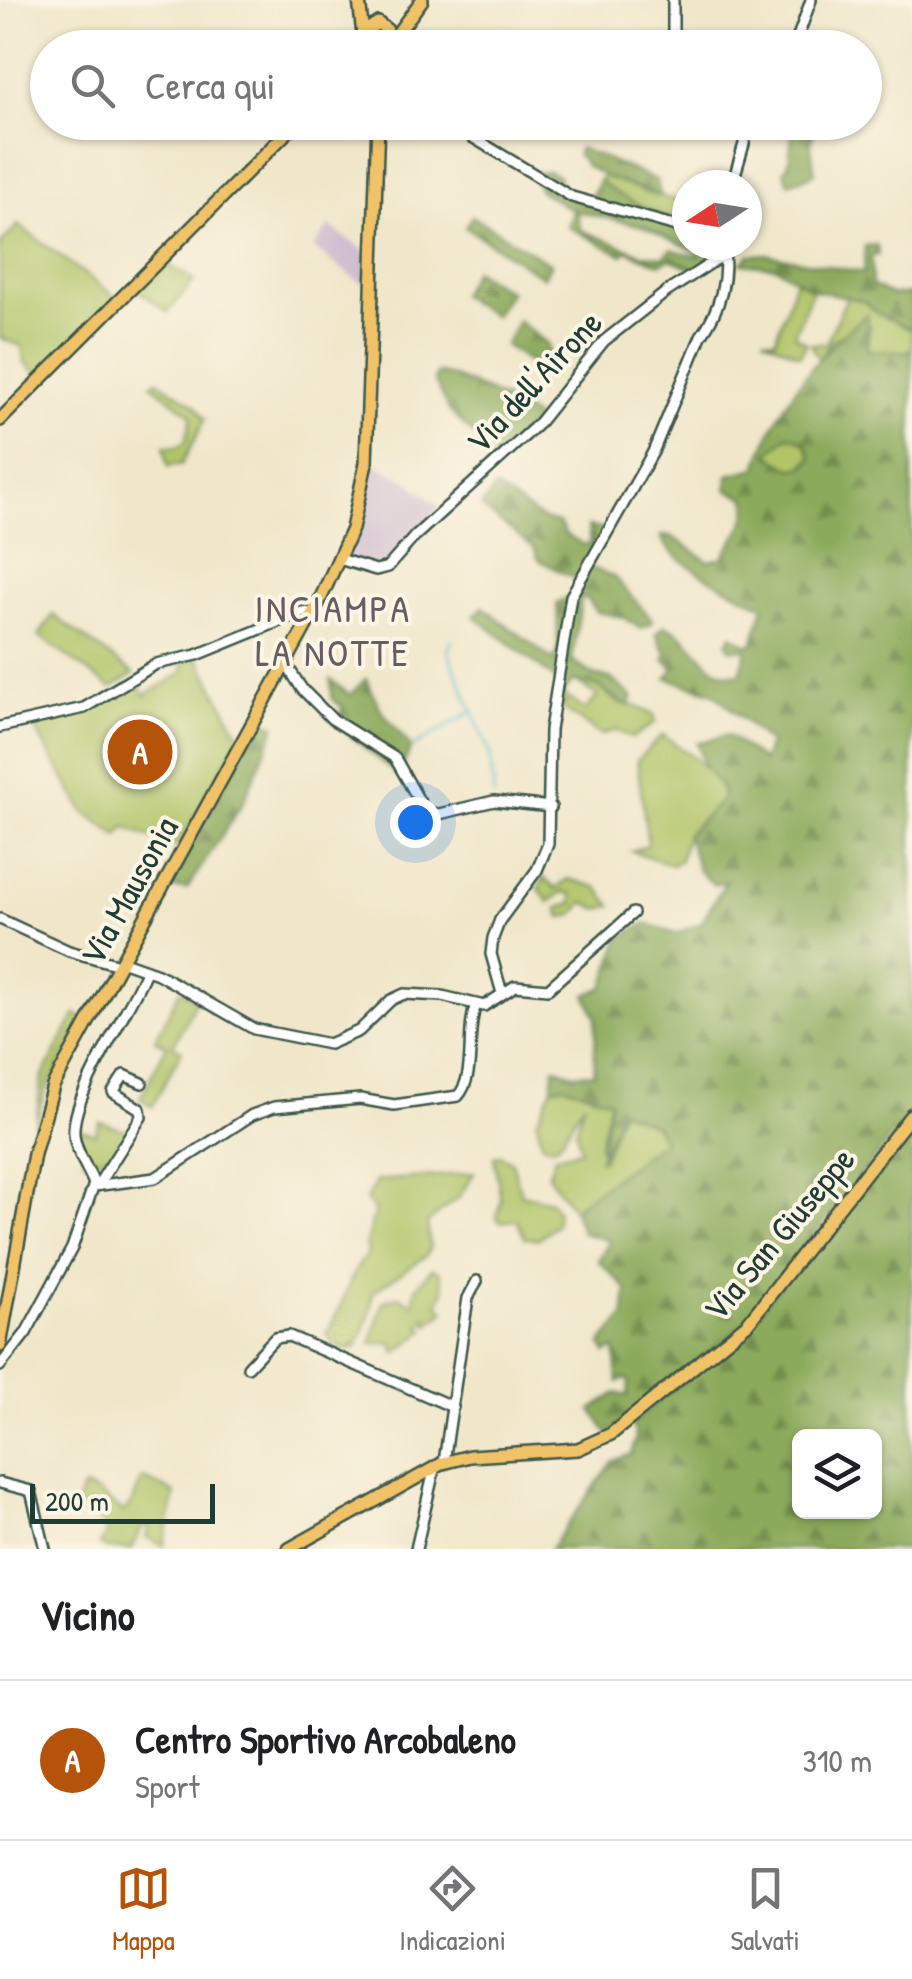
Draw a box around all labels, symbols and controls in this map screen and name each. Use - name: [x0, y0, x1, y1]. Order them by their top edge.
- search box: [30, 30, 882, 140]
- icon: search: [65, 58, 120, 113]
- text: Cerca qui: [145, 59, 275, 111]
- north arrow: [672, 170, 762, 260]
- street label: Via dell'Airone: [455, 300, 612, 463]
- district label: INCIAMPA LA NOTTE: [255, 582, 411, 678]
- pin: A: [108, 714, 172, 790]
- your location: [390, 797, 441, 848]
- street label: Via Mausonia: [69, 808, 189, 973]
- street label: Via San Giuseppe: [692, 1137, 865, 1330]
- map controls: [792, 1429, 882, 1519]
- button: layers: [792, 1429, 882, 1519]
- scale bar: [30, 1479, 215, 1524]
- text: 200 m: [45, 1482, 109, 1520]
- text: Vicino: [40, 1586, 135, 1643]
- text: Centro Sportivo Arcobaleno: [135, 1713, 516, 1765]
- text: A: [65, 1739, 80, 1782]
- text: 310 m: [803, 1739, 872, 1782]
- text: Sport: [135, 1765, 200, 1808]
- tab: Mappa: [112, 1861, 175, 1959]
- tab: Indicazioni: [399, 1861, 506, 1959]
- tab: Salvati: [730, 1861, 800, 1959]

